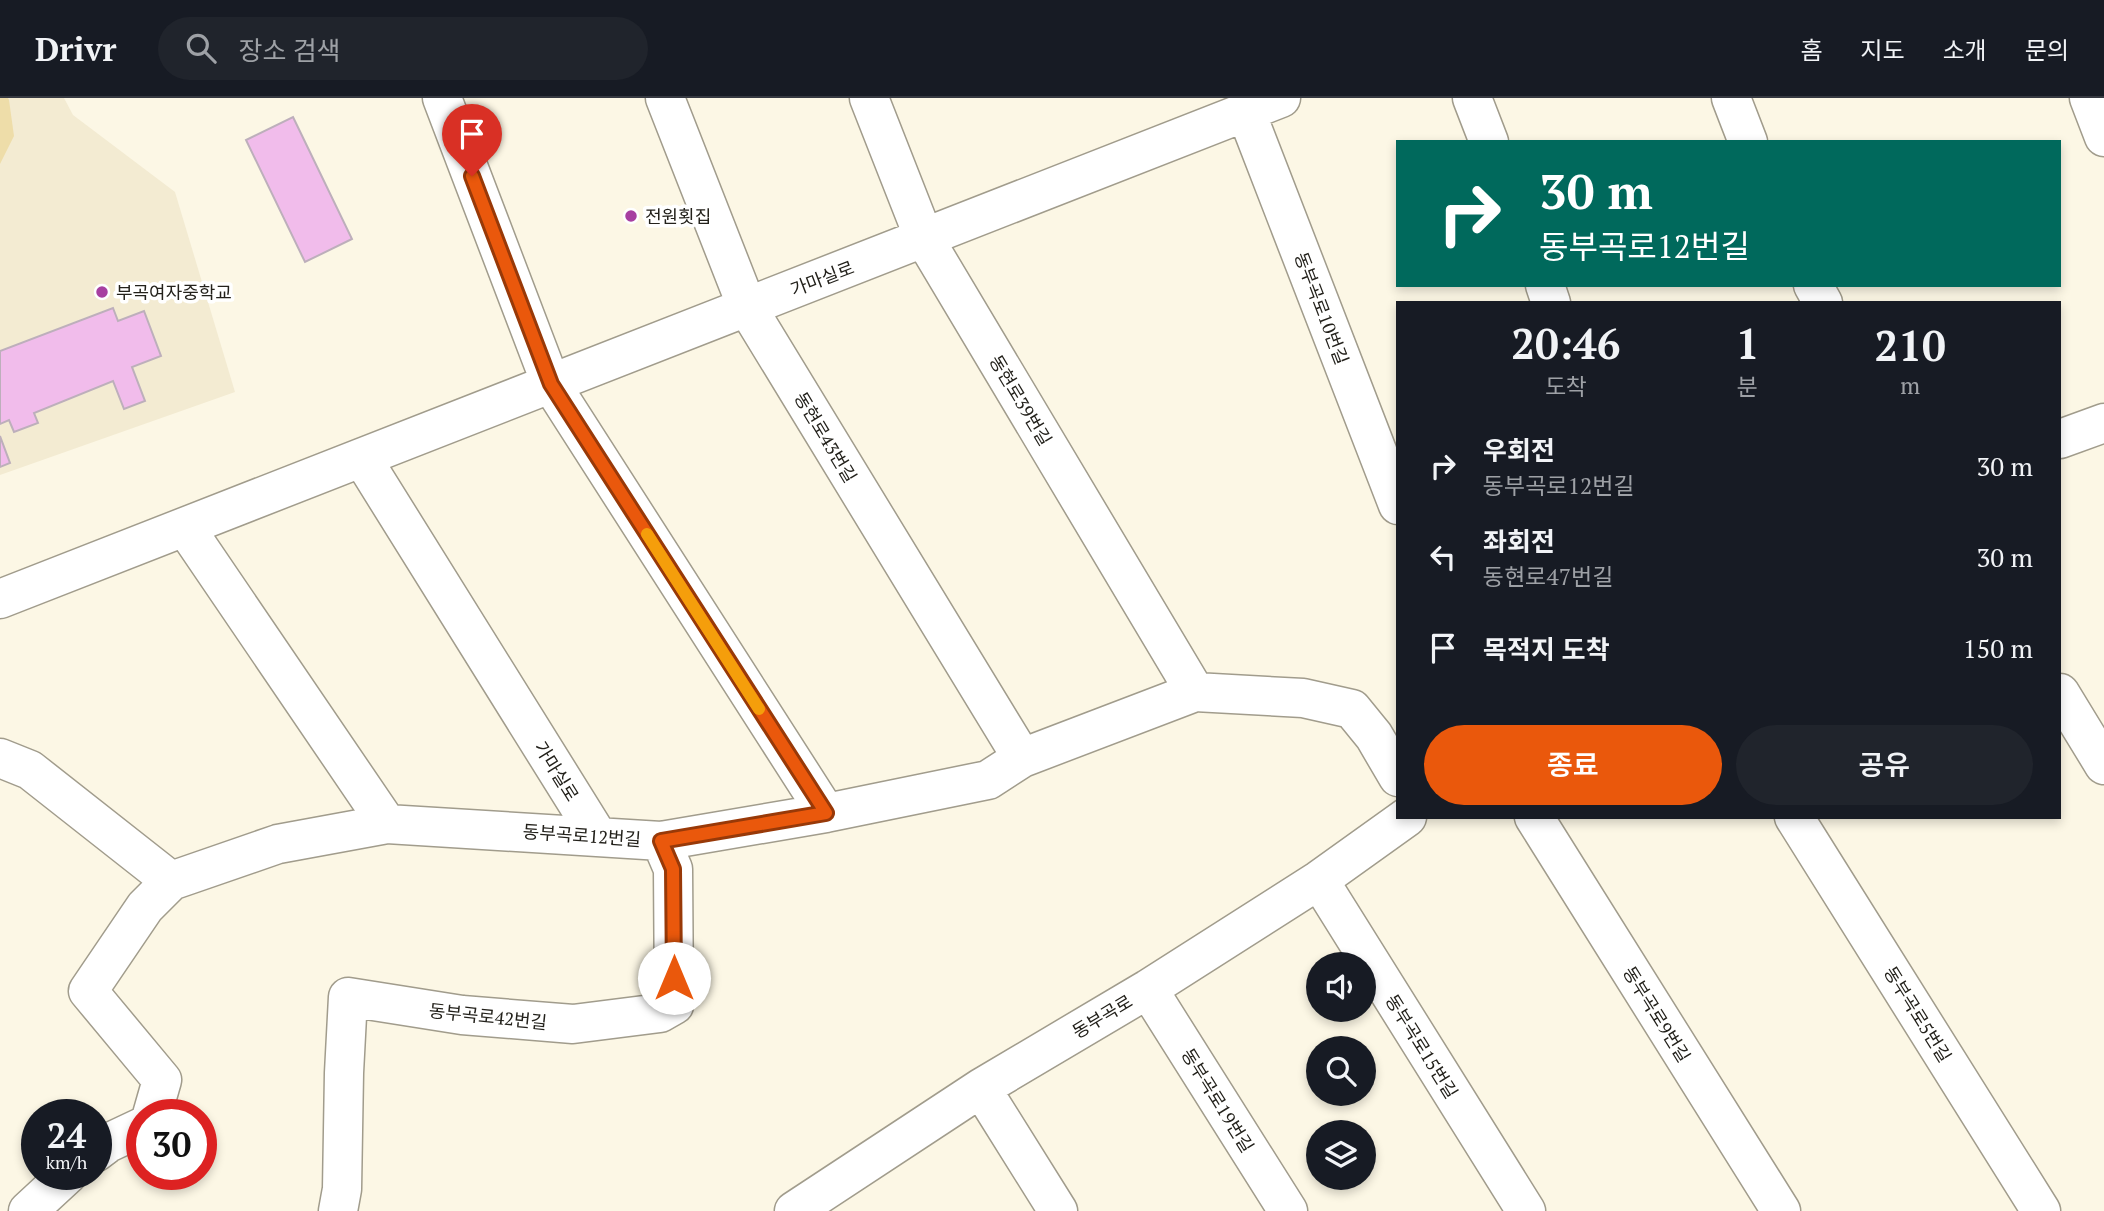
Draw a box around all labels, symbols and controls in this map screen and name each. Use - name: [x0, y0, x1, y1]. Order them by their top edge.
- search box: [158, 17, 648, 80]
- text: Drivr: [35, 27, 116, 70]
- icon: search: [182, 29, 220, 67]
- text: 장소 검색: [238, 33, 340, 67]
- text: 홈: [1800, 34, 1822, 66]
- text: 지도: [1860, 34, 1905, 66]
- text: 소개: [1943, 34, 1987, 66]
- text: 문의: [2025, 34, 2069, 66]
- pin: [442, 104, 502, 176]
- icon: arrive: [453, 115, 491, 153]
- text: 30 m: [1539, 158, 1653, 223]
- icon: right: [1424, 168, 1515, 259]
- place label: 전원횟집: [645, 204, 711, 228]
- marker: 전원횟집: [623, 208, 639, 224]
- text: 동부곡로12번길: [1539, 225, 1750, 267]
- street label: 동부곡로10번길: [1290, 248, 1354, 368]
- street label: 가마실로: [787, 255, 857, 301]
- place label: 부곡여자중학교: [116, 280, 232, 304]
- marker: 부곡여자중학교: [94, 284, 110, 300]
- text: 20:46: [1511, 315, 1621, 371]
- text: 1: [1736, 315, 1759, 371]
- text: 210: [1875, 317, 1946, 373]
- street label: 동현로39번길: [984, 350, 1058, 450]
- text: m: [1900, 370, 1920, 401]
- text: 도착: [1545, 371, 1587, 402]
- text: 분: [1737, 371, 1758, 402]
- street label: 동현로43번길: [789, 387, 863, 487]
- text: 우회전: [1483, 433, 1555, 467]
- icon: right: [1424, 447, 1462, 485]
- text: 30 m: [1977, 449, 2033, 483]
- text: 동부곡로12번길: [1483, 470, 1634, 501]
- text: 좌회전: [1483, 524, 1555, 558]
- icon: left: [1424, 538, 1462, 576]
- text: 30 m: [1977, 540, 2033, 574]
- text: 동현로47번길: [1483, 561, 1613, 592]
- icon: arrive: [1424, 629, 1462, 667]
- text: 150 m: [1963, 631, 2033, 665]
- text: 목적지 도착: [1483, 632, 1610, 666]
- button: 종료: [1424, 725, 1722, 805]
- button: 공유: [1736, 725, 2033, 805]
- street label: 가마실로: [529, 737, 585, 805]
- street label: 동부곡로12번길: [522, 819, 642, 851]
- position arrow: [637, 941, 711, 1015]
- map controls: [1306, 952, 1376, 1190]
- button: sound: [1306, 952, 1376, 1022]
- street label: 동부곡로9번길: [1618, 961, 1696, 1067]
- street label: 동부곡로5번길: [1879, 961, 1957, 1067]
- street label: 동부곡로: [1067, 989, 1137, 1043]
- street label: 동부곡로15번길: [1380, 989, 1464, 1103]
- street label: 동부곡로42번길: [428, 998, 548, 1034]
- button: search: [1306, 1036, 1376, 1106]
- street label: 동부곡로19번길: [1176, 1043, 1260, 1157]
- speed limit sign: 30: [126, 1099, 217, 1190]
- text: 24: [47, 1112, 86, 1158]
- button: layers: [1306, 1120, 1376, 1190]
- text: km/h: [46, 1150, 87, 1174]

